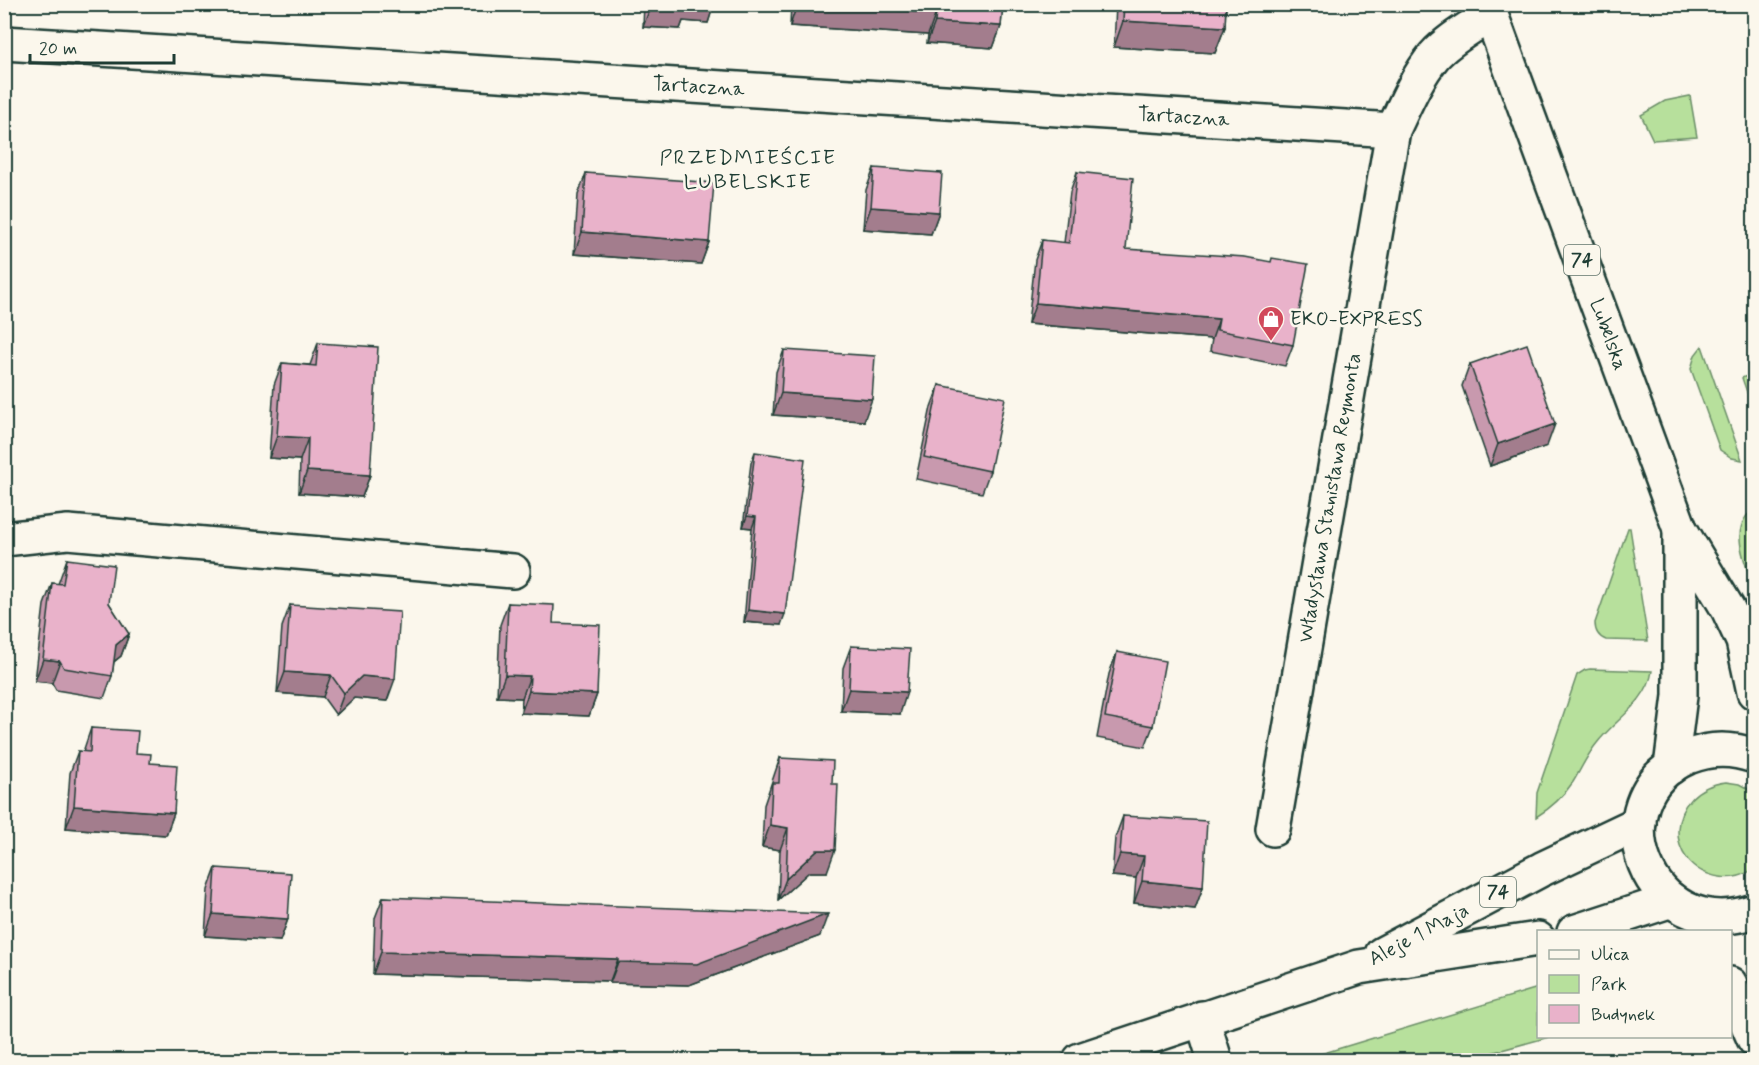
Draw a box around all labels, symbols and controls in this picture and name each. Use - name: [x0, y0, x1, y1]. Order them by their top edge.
- scale bar: [30, 27, 174, 65]
- text: 20 m: [39, 37, 77, 61]
- street label: Tartaczna: [652, 70, 746, 103]
- street label: Tartaczna: [1137, 101, 1232, 133]
- district label: PRZEDMIEŚCIE LUBELSKIE: [659, 144, 837, 196]
- road number: 74: [1564, 245, 1600, 275]
- street label: Lubelska: [1583, 295, 1634, 374]
- shop icon: EKO-EXPRESS: [1256, 304, 1286, 342]
- place label: EKO-EXPRESS: [1290, 306, 1423, 333]
- street label: Władysława Stanisława Reymonta: [1292, 351, 1368, 645]
- road number: 74: [1480, 877, 1516, 907]
- street label: Aleje 1 Maja: [1364, 897, 1474, 973]
- legend: [1537, 930, 1732, 1038]
- text: Ulica: [1591, 943, 1630, 967]
- text: Park: [1591, 973, 1627, 997]
- text: Budynek: [1591, 1003, 1655, 1027]

